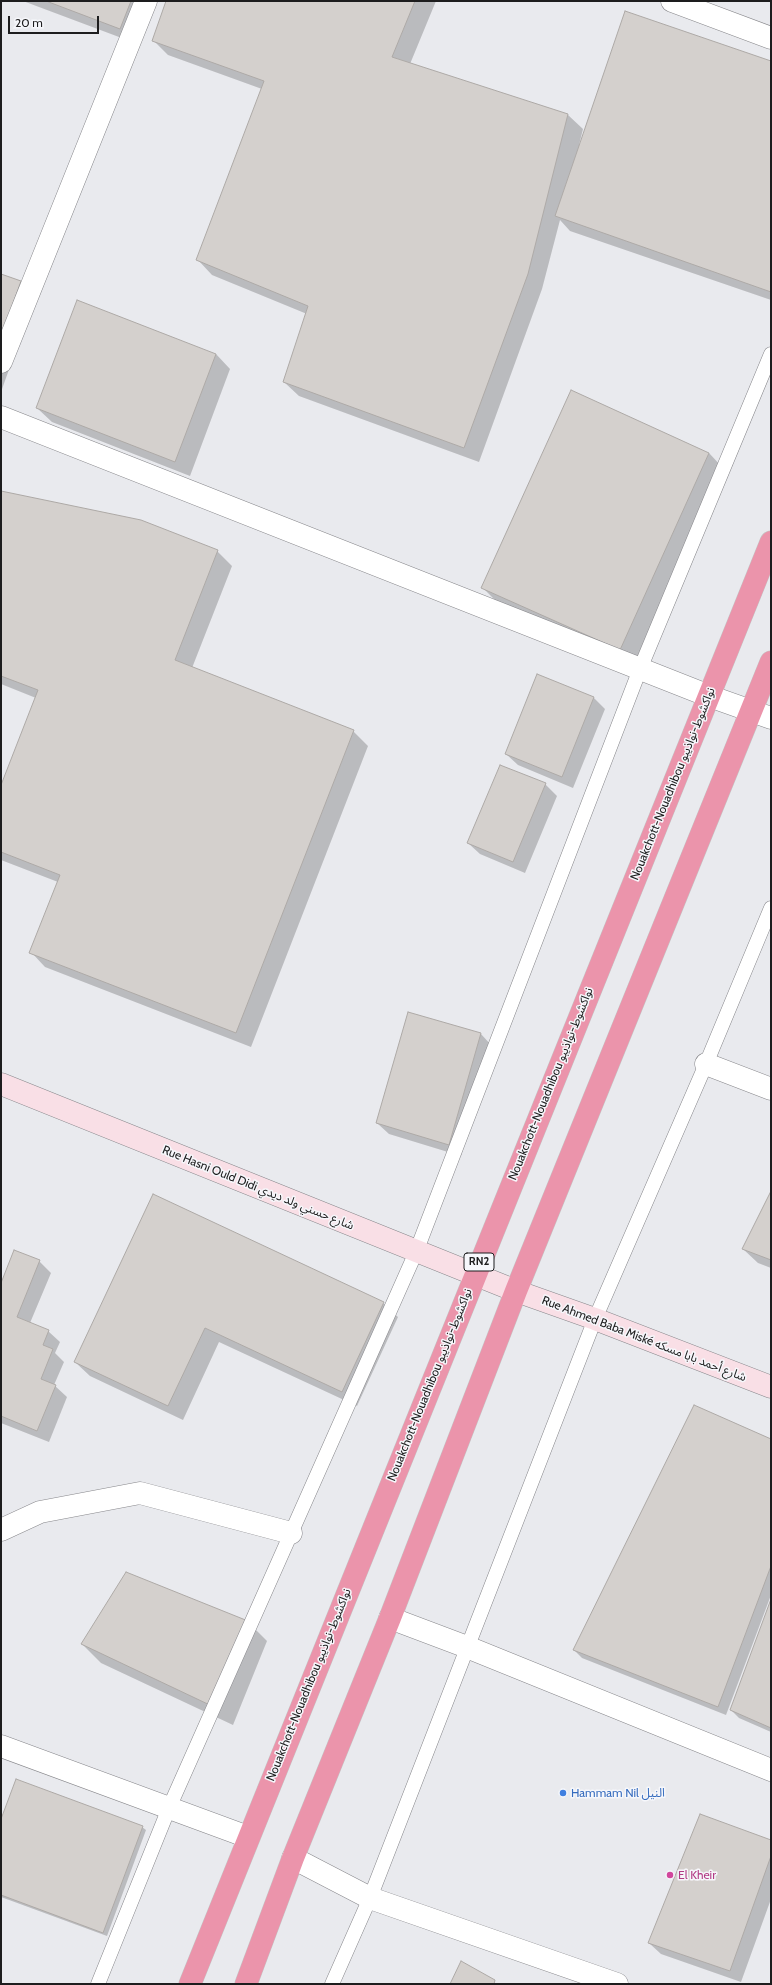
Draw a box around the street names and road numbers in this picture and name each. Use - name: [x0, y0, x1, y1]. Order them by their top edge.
- street label: Nouakchott-Nouadhibou نواكشوط-نواذيبو: [628, 686, 718, 882]
- street label: Nouakchott-Nouadhibou نواكشوط-نواذيبو: [506, 986, 596, 1182]
- street label: Rue Hasni Ould Didi شارع حسني ولد ديدي: [160, 1143, 356, 1233]
- road number: RN2: [464, 1253, 494, 1271]
- street label: Nouakchott-Nouadhibou نواكشوط-نواذيبو: [385, 1287, 475, 1483]
- street label: Rue Ahmed Baba Miské شارع أحمد بابا مسكه: [540, 1293, 748, 1385]
- street label: Nouakchott-Nouadhibou نواكشوط-نواذيبو: [264, 1587, 354, 1783]

